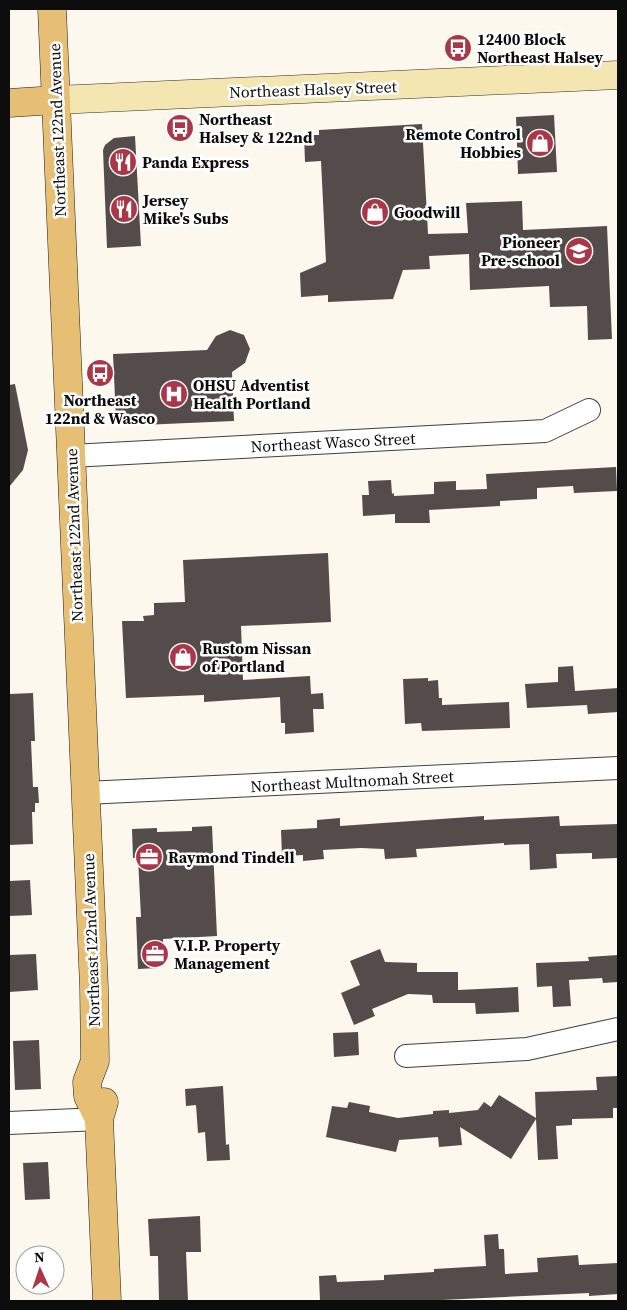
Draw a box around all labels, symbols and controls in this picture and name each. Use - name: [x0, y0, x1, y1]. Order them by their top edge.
- place label: 12400 Block Northeast Halsey: [477, 28, 604, 68]
- bus stop icon: 12400 Block Northeast Halsey: [443, 33, 473, 63]
- street label: Northeast 122nd Avenue: [43, 43, 71, 217]
- street label: Northeast Halsey Street: [229, 75, 398, 103]
- place label: Northeast Halsey & 122nd: [199, 108, 313, 148]
- bus stop icon: Northeast Halsey & 122nd: [165, 113, 195, 143]
- place label: Remote Control Hobbies: [405, 123, 521, 163]
- shop icon: Remote Control Hobbies: [525, 128, 555, 158]
- restaurant icon: Panda Express: [108, 147, 138, 177]
- place label: Panda Express: [142, 151, 249, 173]
- place label: Jersey Mike's Subs: [142, 189, 229, 229]
- restaurant icon: Jersey Mike's Subs: [109, 194, 139, 224]
- shop icon: Goodwill: [360, 197, 390, 227]
- place label: Goodwill: [394, 201, 460, 223]
- place label: Pioneer Pre-school: [481, 231, 561, 271]
- school or university icon: Pioneer Pre-school: [564, 236, 594, 266]
- bus stop icon: Northeast 122nd & Wasco: [85, 358, 115, 388]
- place label: OHSU Adventist Health Portland: [193, 374, 311, 414]
- hospital icon: OHSU Adventist Health Portland: [159, 379, 189, 409]
- place label: Northeast 122nd & Wasco: [45, 389, 155, 429]
- street label: Northeast Wasco Street: [250, 427, 417, 457]
- street label: Northeast 122nd Avenue: [60, 448, 88, 622]
- place label: Rustom Nissan of Portland: [202, 637, 311, 677]
- shop icon: Rustom Nissan of Portland: [168, 642, 198, 672]
- street label: Northeast Multnomah Street: [250, 765, 455, 797]
- office icon: Raymond Tindell: [134, 842, 164, 872]
- place label: Raymond Tindell: [168, 846, 295, 868]
- street label: Northeast 122nd Avenue: [77, 853, 105, 1027]
- place label: V.I.P. Property Management: [174, 934, 281, 974]
- office icon: V.I.P. Property Management: [140, 939, 170, 969]
- north arrow: [15, 1245, 65, 1295]
- text: N: [34, 1247, 45, 1267]

